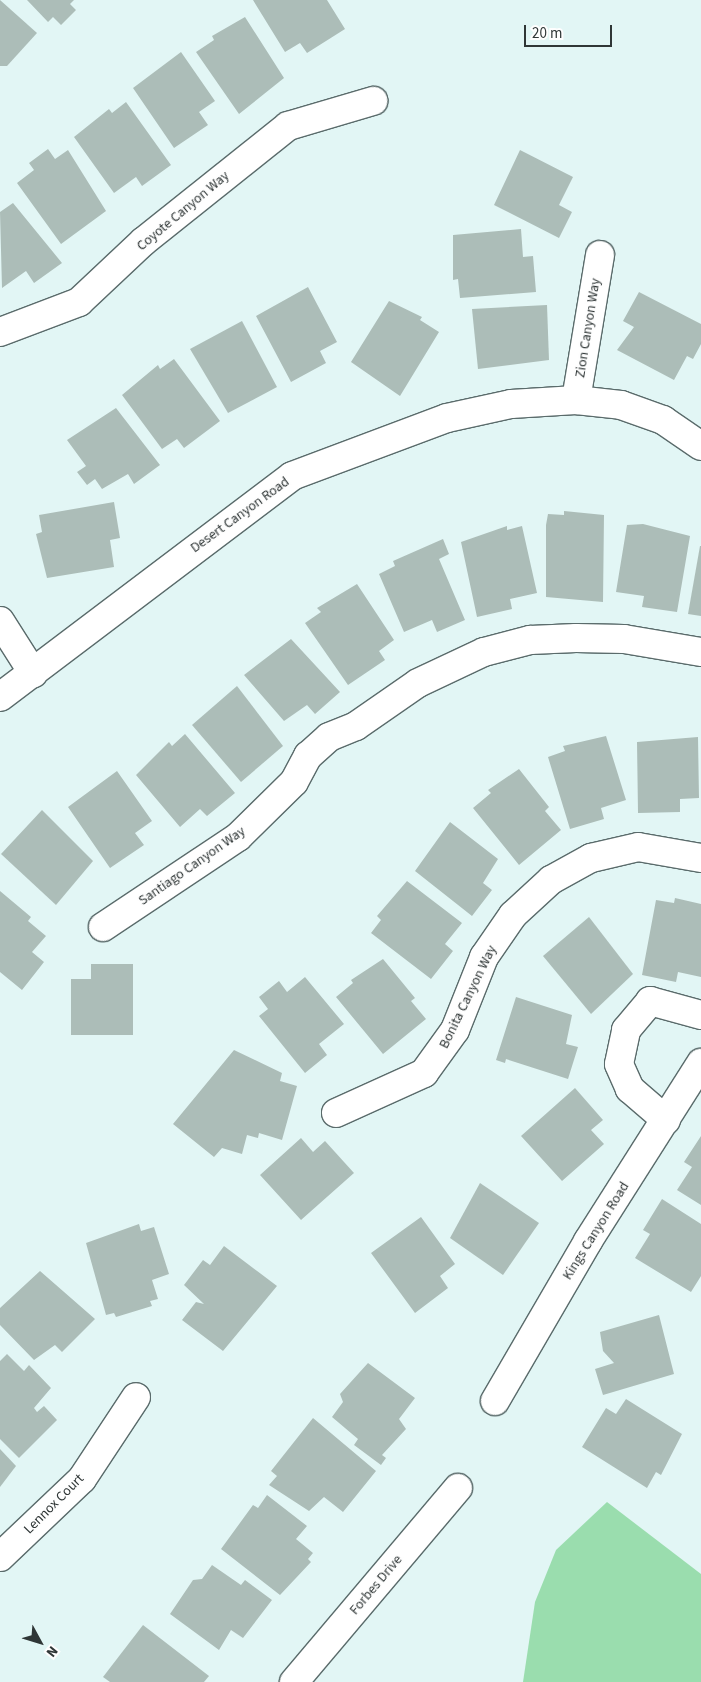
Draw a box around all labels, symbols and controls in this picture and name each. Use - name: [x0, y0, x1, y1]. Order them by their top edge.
- scale bar: [526, 15, 614, 47]
- text: 20 m: [532, 23, 562, 44]
- street label: Coyote Canyon Way: [133, 168, 233, 254]
- street label: Zion Canyon Way: [572, 277, 604, 379]
- street label: Desert Canyon Road: [187, 474, 293, 556]
- street label: Santiago Canyon Way: [135, 823, 249, 909]
- street label: Bonita Canyon Way: [436, 943, 500, 1051]
- street label: Kings Canyon Road: [559, 1179, 633, 1283]
- street label: Lennox Court: [20, 1470, 88, 1538]
- street label: Forbes Drive: [346, 1552, 406, 1618]
- north arrow: [15, 1617, 65, 1667]
- text: N: [41, 1642, 62, 1661]

